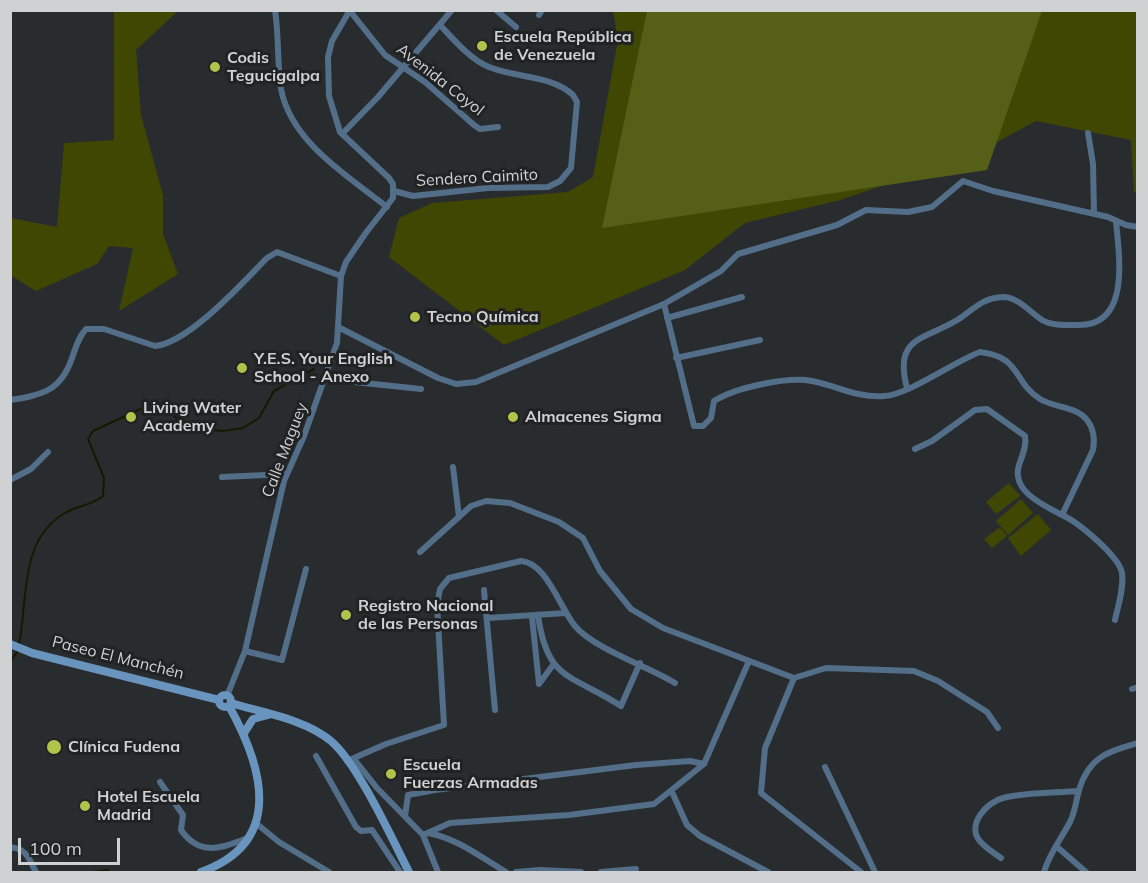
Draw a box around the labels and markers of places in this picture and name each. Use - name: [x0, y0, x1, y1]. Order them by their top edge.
- place label: Escuela República de Venezuela: [494, 27, 632, 65]
- marker: Escuela República de Venezuela: [475, 39, 489, 53]
- place label: Codis Tegucigalpa: [227, 48, 320, 86]
- marker: Codis Tegucigalpa: [208, 60, 222, 74]
- place label: Tecno Química: [427, 307, 539, 327]
- marker: Tecno Química: [408, 310, 422, 324]
- place label: Y.E.S. Your English School - Anexo: [254, 349, 393, 387]
- marker: Y.E.S. Your English School - Anexo: [235, 361, 249, 375]
- place label: Living Water Academy: [143, 398, 241, 436]
- place label: Almacenes Sigma: [525, 407, 662, 427]
- marker: Living Water Academy: [124, 410, 138, 424]
- marker: Almacenes Sigma: [506, 410, 520, 424]
- place label: Registro Nacional de las Personas: [358, 596, 493, 634]
- marker: Registro Nacional de las Personas: [339, 608, 353, 622]
- place label: Clínica Fudena: [68, 737, 180, 757]
- marker: Clínica Fudena: [45, 738, 63, 756]
- place label: Escuela Fuerzas Armadas: [403, 755, 538, 793]
- marker: Escuela Fuerzas Armadas: [384, 767, 398, 781]
- place label: Hotel Escuela Madrid: [97, 787, 200, 825]
- marker: Hotel Escuela Madrid: [78, 799, 92, 813]

